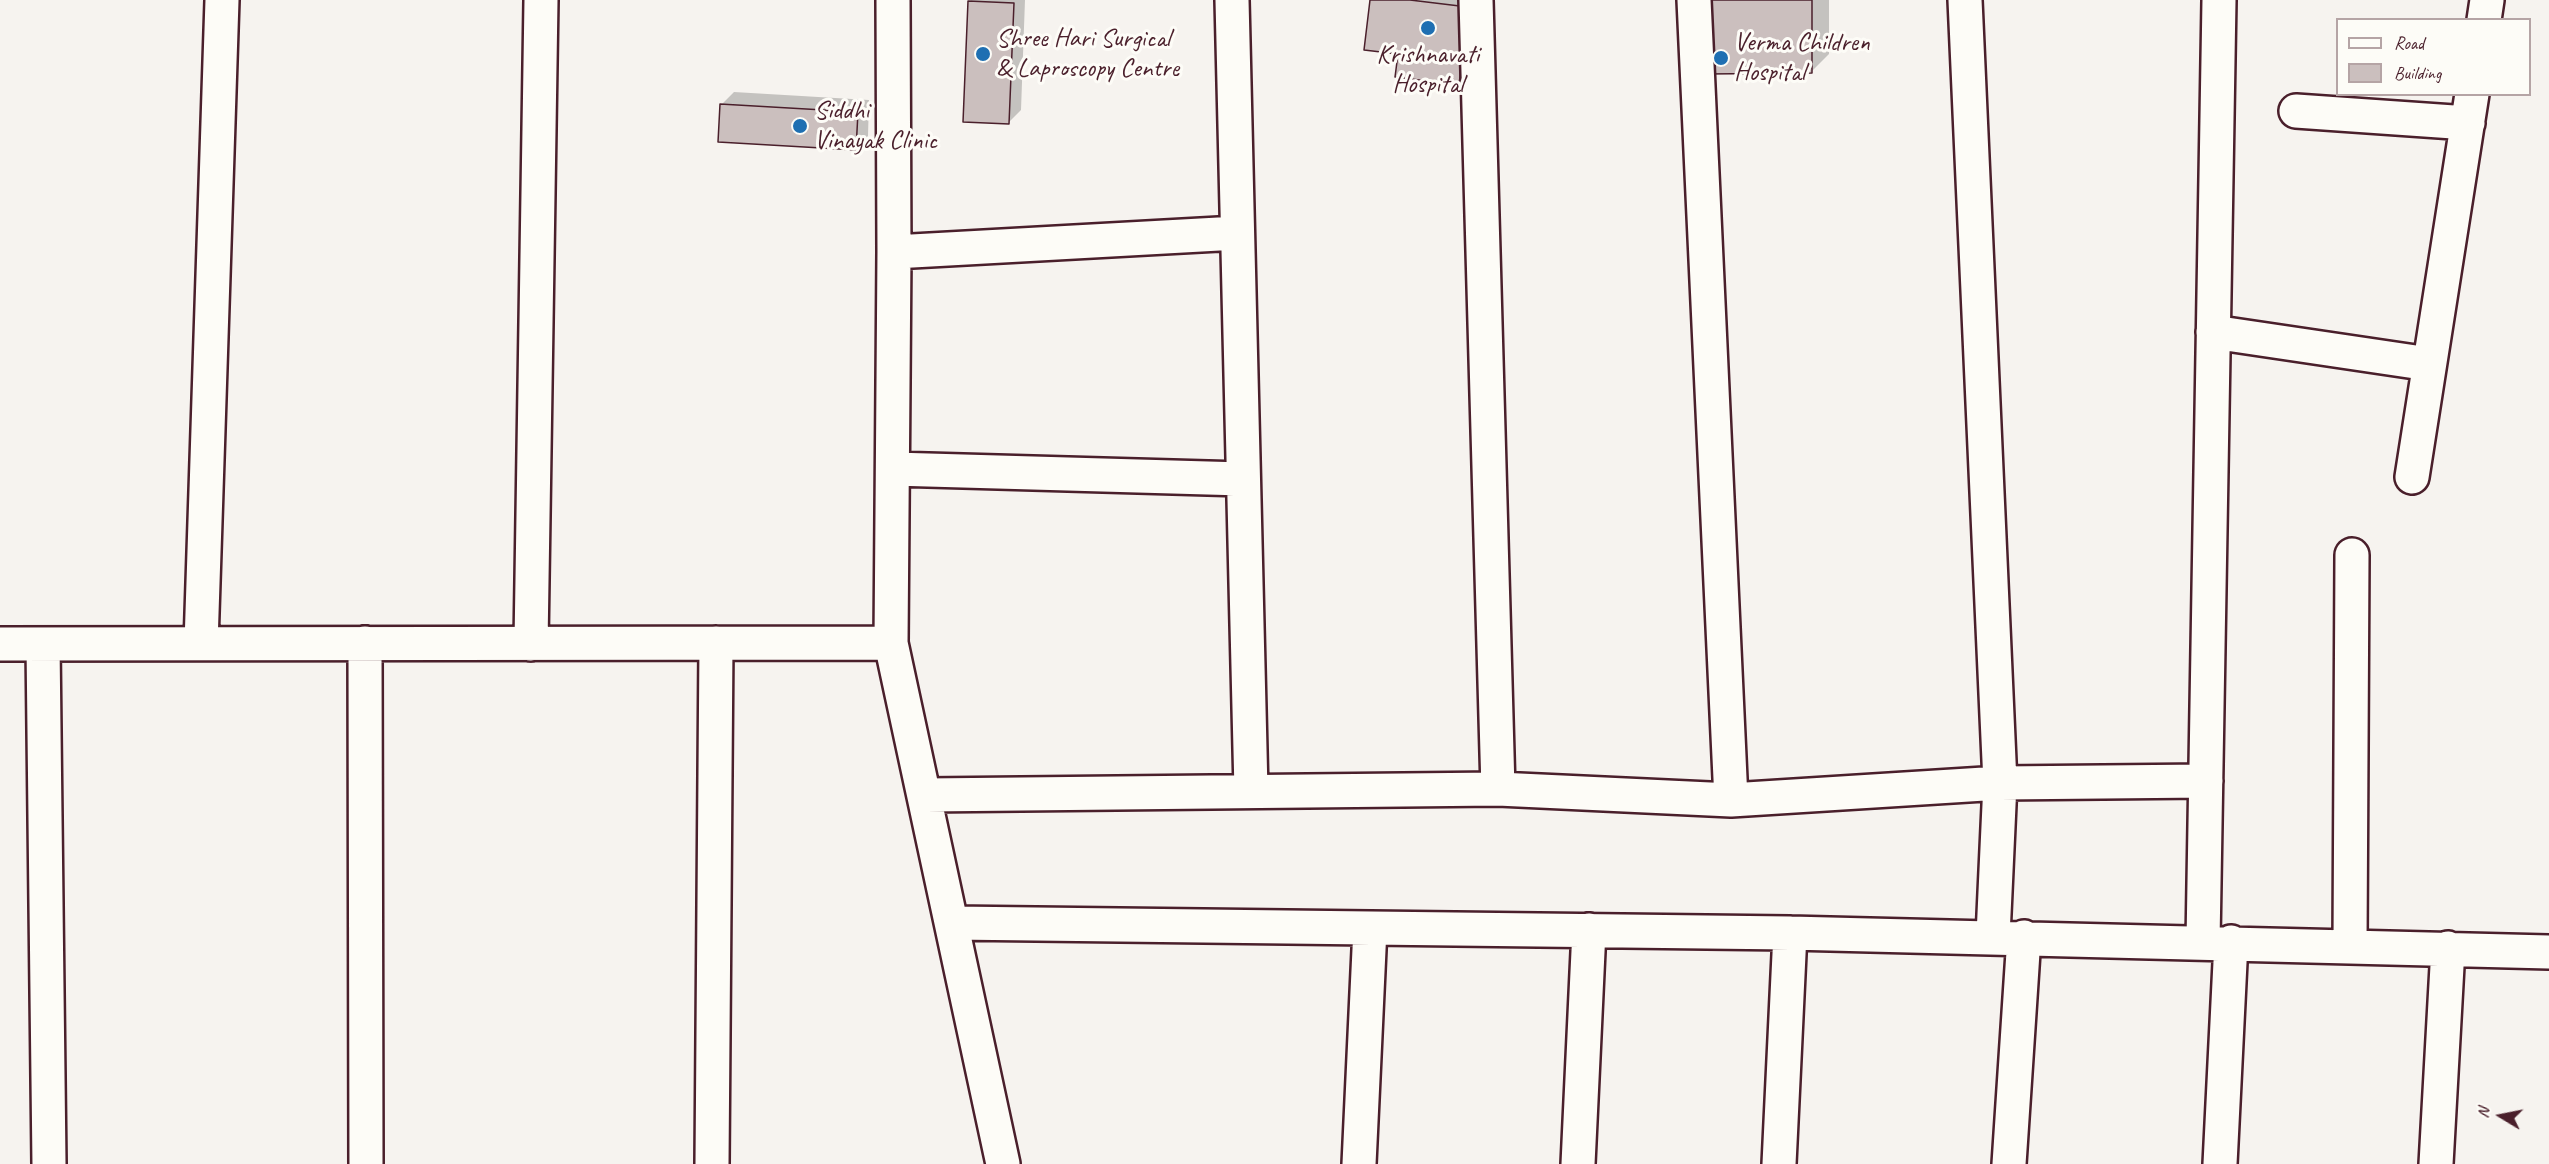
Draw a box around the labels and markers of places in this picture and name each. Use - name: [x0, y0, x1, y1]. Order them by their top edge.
- marker: Krishnavati Hospital: [1419, 19, 1437, 37]
- place label: Shree Hari Surgical & Laproscopy Centre: [996, 23, 1179, 84]
- place label: Verma Children Hospital: [1734, 27, 1870, 88]
- place label: Krishnavati Hospital: [1377, 39, 1479, 100]
- marker: Shree Hari Surgical & Laproscopy Centre: [974, 45, 992, 63]
- marker: Verma Children Hospital: [1712, 49, 1730, 67]
- place label: Siddhi Vinayak Clinic: [814, 95, 937, 156]
- marker: Siddhi Vinayak Clinic: [791, 117, 809, 135]

